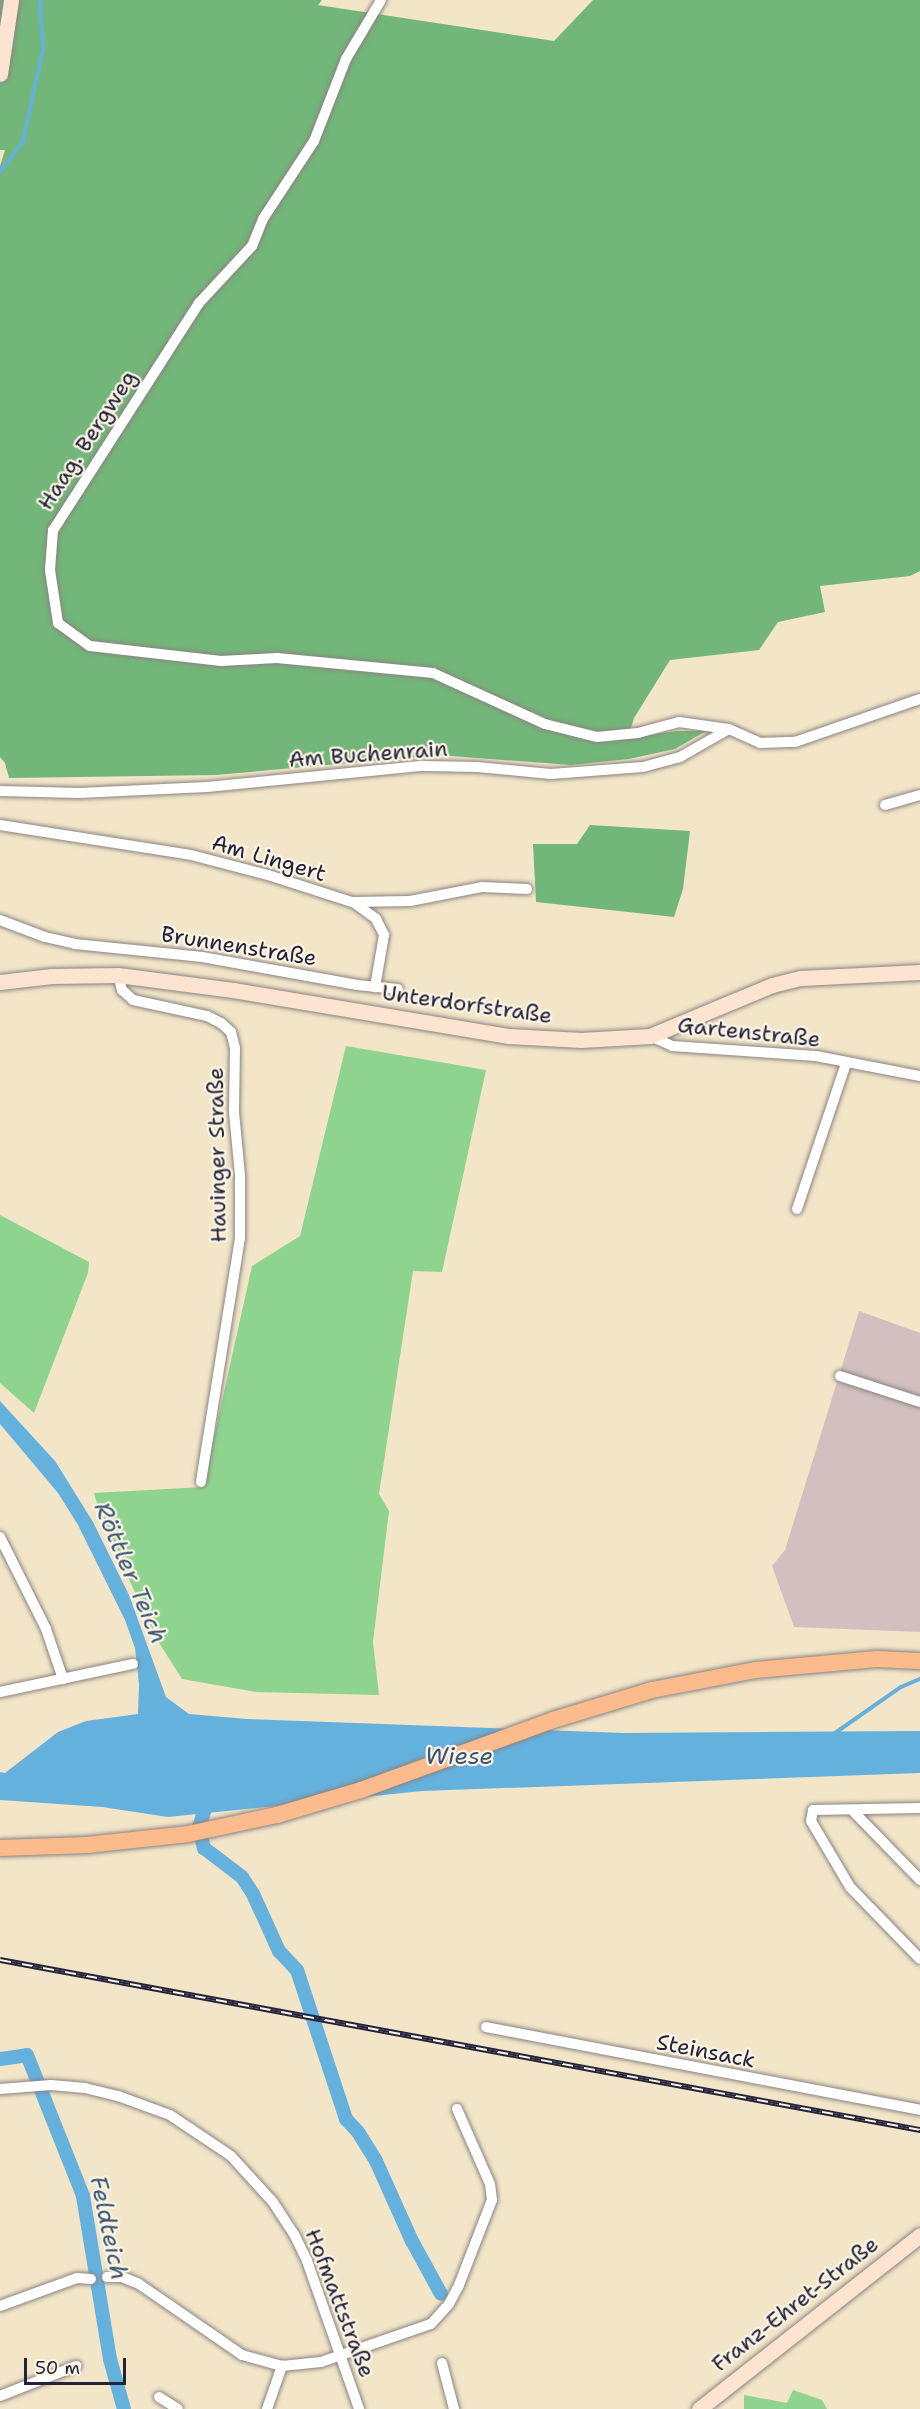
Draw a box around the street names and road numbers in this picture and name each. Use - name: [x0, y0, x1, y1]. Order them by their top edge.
- street label: Haag. Bergweg: [32, 365, 142, 515]
- street label: Am Buchenrain: [288, 735, 448, 773]
- street label: Am Lingert: [209, 829, 329, 887]
- street label: Brunnenstraße: [159, 921, 319, 971]
- street label: Unterdorfstraße: [380, 979, 554, 1029]
- street label: Gartenstraße: [676, 1011, 822, 1053]
- street label: Hauinger Straße: [202, 1067, 232, 1243]
- street label: Steinsack: [654, 2029, 758, 2073]
- street label: Hofmattstraße: [300, 2225, 380, 2381]
- street label: Franz-Ehret-Straße: [706, 2231, 884, 2377]

